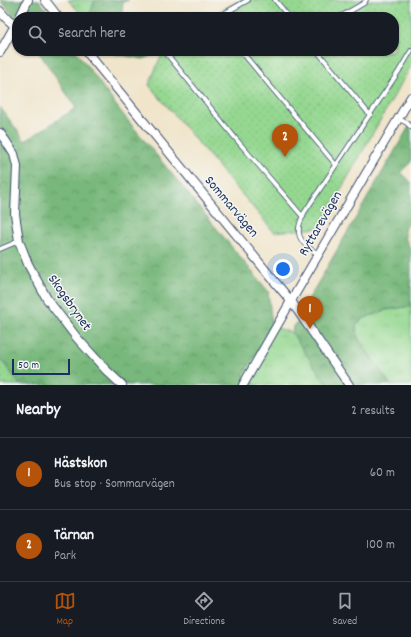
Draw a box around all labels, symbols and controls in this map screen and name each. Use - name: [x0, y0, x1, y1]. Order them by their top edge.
- search box: [12, 12, 399, 56]
- icon: search: [26, 23, 48, 45]
- text: Search here: [58, 23, 126, 45]
- pin: 2: [272, 124, 298, 157]
- street label: Sommarvägen: [199, 172, 263, 242]
- street label: Ryttarevägen: [294, 188, 348, 260]
- your location: [273, 259, 293, 279]
- street label: Skogsbrynet: [42, 271, 96, 335]
- pin: 1: [297, 296, 323, 329]
- scale bar: [12, 357, 70, 376]
- text: 50 m: [18, 358, 39, 374]
- text: Nearby: [16, 399, 60, 423]
- text: 2 results: [351, 402, 395, 421]
- text: Hästskon: [54, 453, 107, 475]
- text: 1: [28, 464, 30, 483]
- text: 60 m: [370, 464, 395, 483]
- text: Bus stop · Sommarvägen: [54, 475, 175, 494]
- text: Tärnan: [54, 525, 94, 547]
- text: 2: [26, 536, 32, 555]
- text: 100 m: [366, 536, 395, 555]
- text: Park: [54, 547, 76, 566]
- tab: Map: [54, 590, 76, 630]
- tab: Directions: [183, 590, 225, 630]
- tab: Saved: [333, 590, 357, 630]

